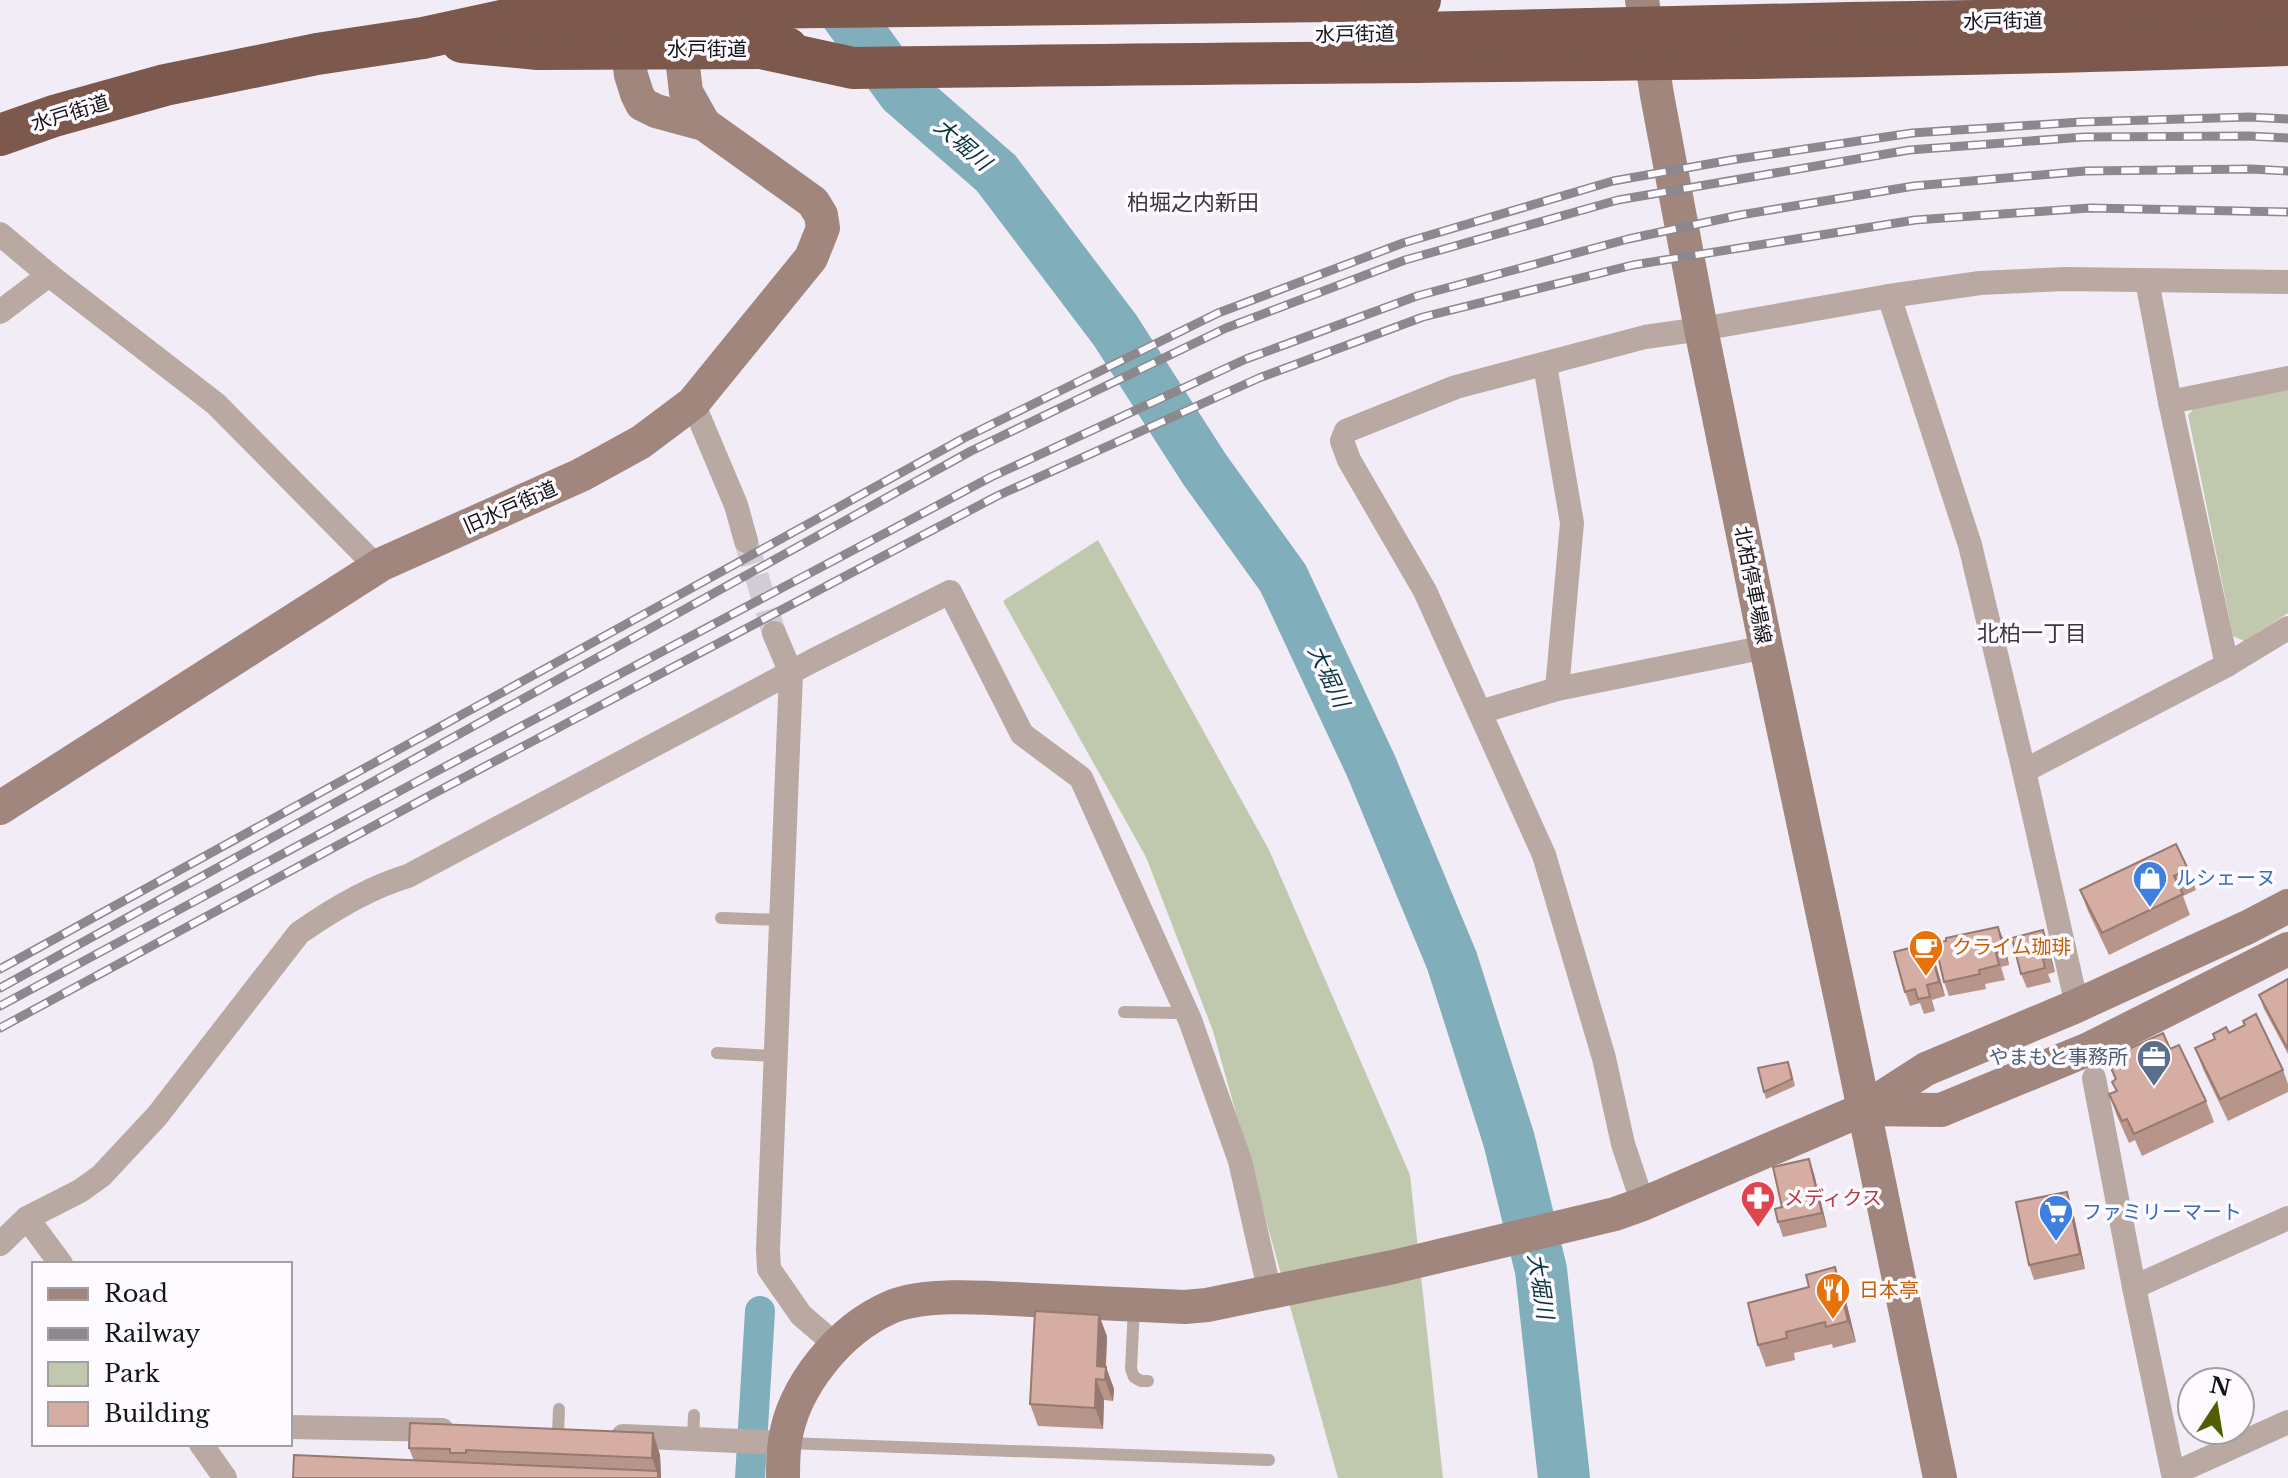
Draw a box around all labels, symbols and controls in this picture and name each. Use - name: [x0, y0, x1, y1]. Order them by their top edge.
- street label: 水戸街道: [1963, 8, 2043, 34]
- street label: 水戸街道: [1315, 21, 1395, 47]
- street label: 水戸街道: [667, 37, 747, 61]
- street label: 水戸街道: [28, 90, 112, 136]
- water label: 大堀川: [929, 113, 998, 178]
- district label: 柏堀之内新田: [1127, 189, 1259, 216]
- street label: 旧水戸街道: [459, 476, 561, 538]
- street label: 北柏停車場線: [1730, 524, 1776, 646]
- district label: 北柏一丁目: [1977, 620, 2087, 647]
- water label: 大堀川: [1302, 641, 1356, 714]
- shop icon: ルシェーヌ: [2131, 859, 2169, 909]
- place label: ルシェーヌ: [2176, 866, 2276, 890]
- cafe icon: クライム珈琲: [1907, 928, 1945, 978]
- place label: クライム珈琲: [1952, 935, 2072, 959]
- office icon: やまもと事務所: [2135, 1038, 2173, 1088]
- place label: やまもと事務所: [1988, 1045, 2128, 1069]
- pharmacy icon: メディクス: [1739, 1179, 1777, 1229]
- place label: メディクス: [1784, 1186, 1882, 1210]
- supermarket icon: ファミリーマート: [2037, 1193, 2075, 1243]
- place label: ファミリーマート: [2082, 1200, 2242, 1224]
- water label: 大堀川: [1522, 1251, 1559, 1323]
- legend: [32, 1262, 292, 1446]
- restaurant icon: 日本亭: [1814, 1271, 1852, 1321]
- place label: 日本亭: [1859, 1278, 1919, 1302]
- text: Road: [104, 1279, 168, 1308]
- text: Railway: [104, 1319, 201, 1348]
- text: Park: [104, 1359, 160, 1388]
- north arrow: [2176, 1366, 2256, 1446]
- text: N: [2207, 1372, 2233, 1402]
- text: Building: [104, 1399, 210, 1428]

